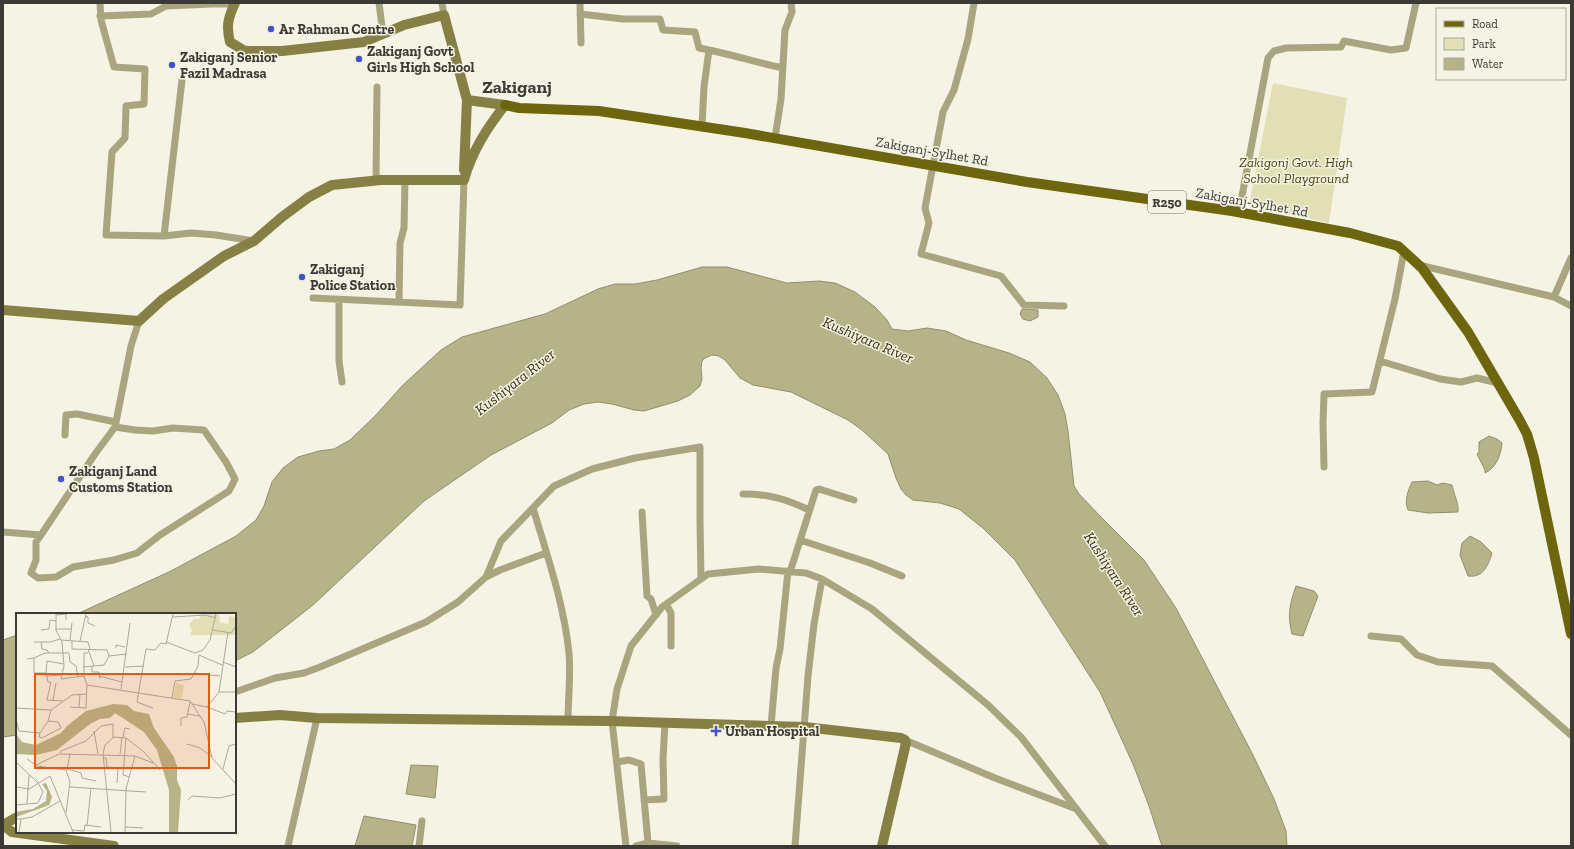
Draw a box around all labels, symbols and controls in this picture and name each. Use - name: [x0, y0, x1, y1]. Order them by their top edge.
- legend: [1436, 8, 1566, 80]
- text: Road: [1472, 17, 1498, 31]
- place label: Ar Rahman Centre: [279, 21, 394, 38]
- marker: Ar Rahman Centre: [266, 24, 276, 34]
- text: Park: [1472, 37, 1497, 51]
- place label: Zakiganj Govt Girls High School: [367, 43, 474, 76]
- place label: Zakiganj Senior Fazil Madrasa: [180, 49, 277, 82]
- marker: Zakiganj Govt Girls High School: [354, 54, 364, 64]
- text: Water: [1472, 57, 1504, 71]
- marker: Zakiganj Senior Fazil Madrasa: [167, 60, 177, 70]
- district label: Zakiganj: [482, 76, 552, 98]
- street label: Zakiganj-Sylhet Rd: [874, 133, 990, 170]
- park label: Zakigonj Govt. High School Playground: [1239, 154, 1353, 187]
- street label: Zakiganj-Sylhet Rd: [1194, 184, 1310, 221]
- road number: R250: [1148, 191, 1186, 213]
- place label: Zakiganj Police Station: [310, 261, 396, 294]
- marker: Zakiganj Police Station: [297, 272, 307, 282]
- water label: Kushiyara River: [820, 313, 917, 367]
- water label: Kushiyara River: [471, 345, 559, 419]
- place label: Zakiganj Land Customs Station: [69, 463, 173, 496]
- marker: Zakiganj Land Customs Station: [56, 474, 66, 484]
- water label: Kushiyara River: [1080, 529, 1148, 620]
- inset map: [16, 613, 236, 833]
- place label: Urban Hospital: [725, 723, 820, 740]
- marker: Urban Hospital: [710, 725, 722, 737]

